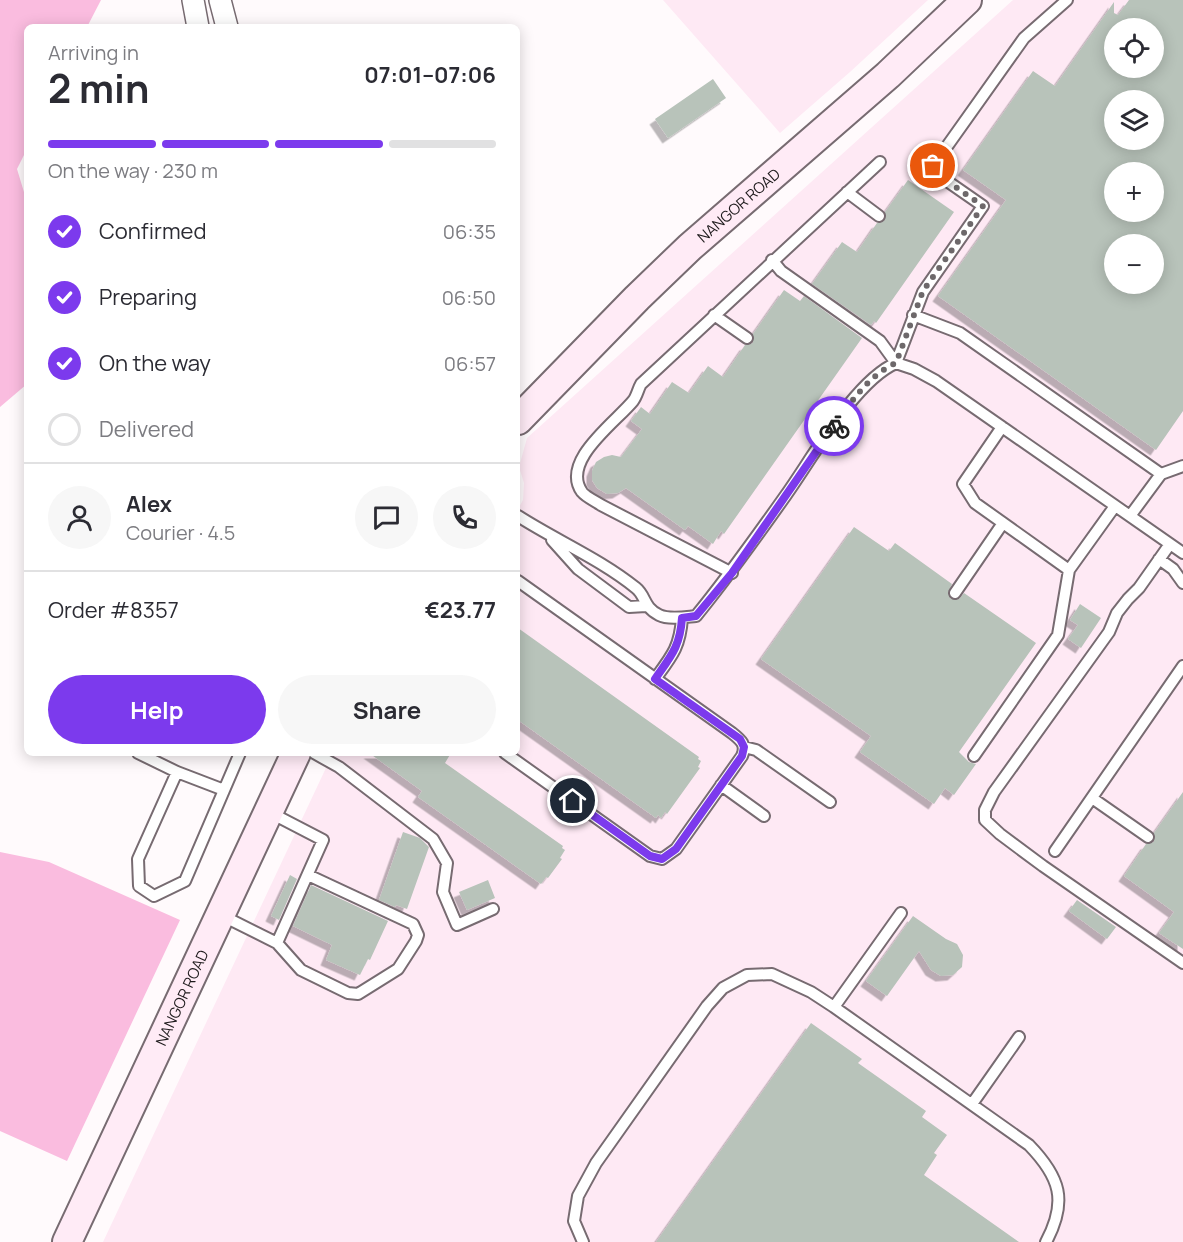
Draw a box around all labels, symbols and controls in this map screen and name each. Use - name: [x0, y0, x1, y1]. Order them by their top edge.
- map controls: [1104, 18, 1164, 294]
- button: locate: [1104, 18, 1164, 78]
- text: Arriving in: [48, 39, 139, 66]
- text: 07:01–07:06: [364, 60, 496, 90]
- text: 2 min: [48, 61, 149, 115]
- button: layers: [1104, 90, 1164, 150]
- pin: [907, 140, 958, 191]
- icon: bag: [916, 149, 949, 182]
- text: On the way · 230 m: [48, 157, 218, 184]
- button: +: [1104, 162, 1164, 222]
- street label: NANGOR ROAD: [692, 163, 784, 247]
- icon: check: [48, 215, 81, 248]
- text: Confirmed: [99, 216, 207, 246]
- text: 06:35: [443, 218, 496, 245]
- button: −: [1104, 234, 1164, 294]
- icon: check: [48, 281, 81, 314]
- text: Preparing: [99, 282, 197, 312]
- text: 06:50: [442, 284, 496, 311]
- icon: check: [48, 347, 81, 380]
- text: On the way: [99, 348, 211, 378]
- text: 06:57: [444, 350, 496, 377]
- courier: [804, 396, 864, 456]
- icon: bike: [818, 410, 851, 443]
- text: Delivered: [99, 414, 194, 444]
- button: person: [48, 486, 111, 549]
- button: chat: [355, 486, 418, 549]
- button: phone: [433, 486, 496, 549]
- text: Alex: [126, 489, 172, 519]
- text: Courier · 4.5: [126, 519, 235, 546]
- text: Order #8357: [48, 595, 179, 625]
- text: €23.77: [425, 595, 496, 625]
- button: Help: [48, 675, 266, 744]
- button: Share: [278, 675, 496, 744]
- pin: [547, 775, 598, 826]
- icon: home: [556, 784, 589, 817]
- street label: NANGOR ROAD: [150, 946, 213, 1049]

